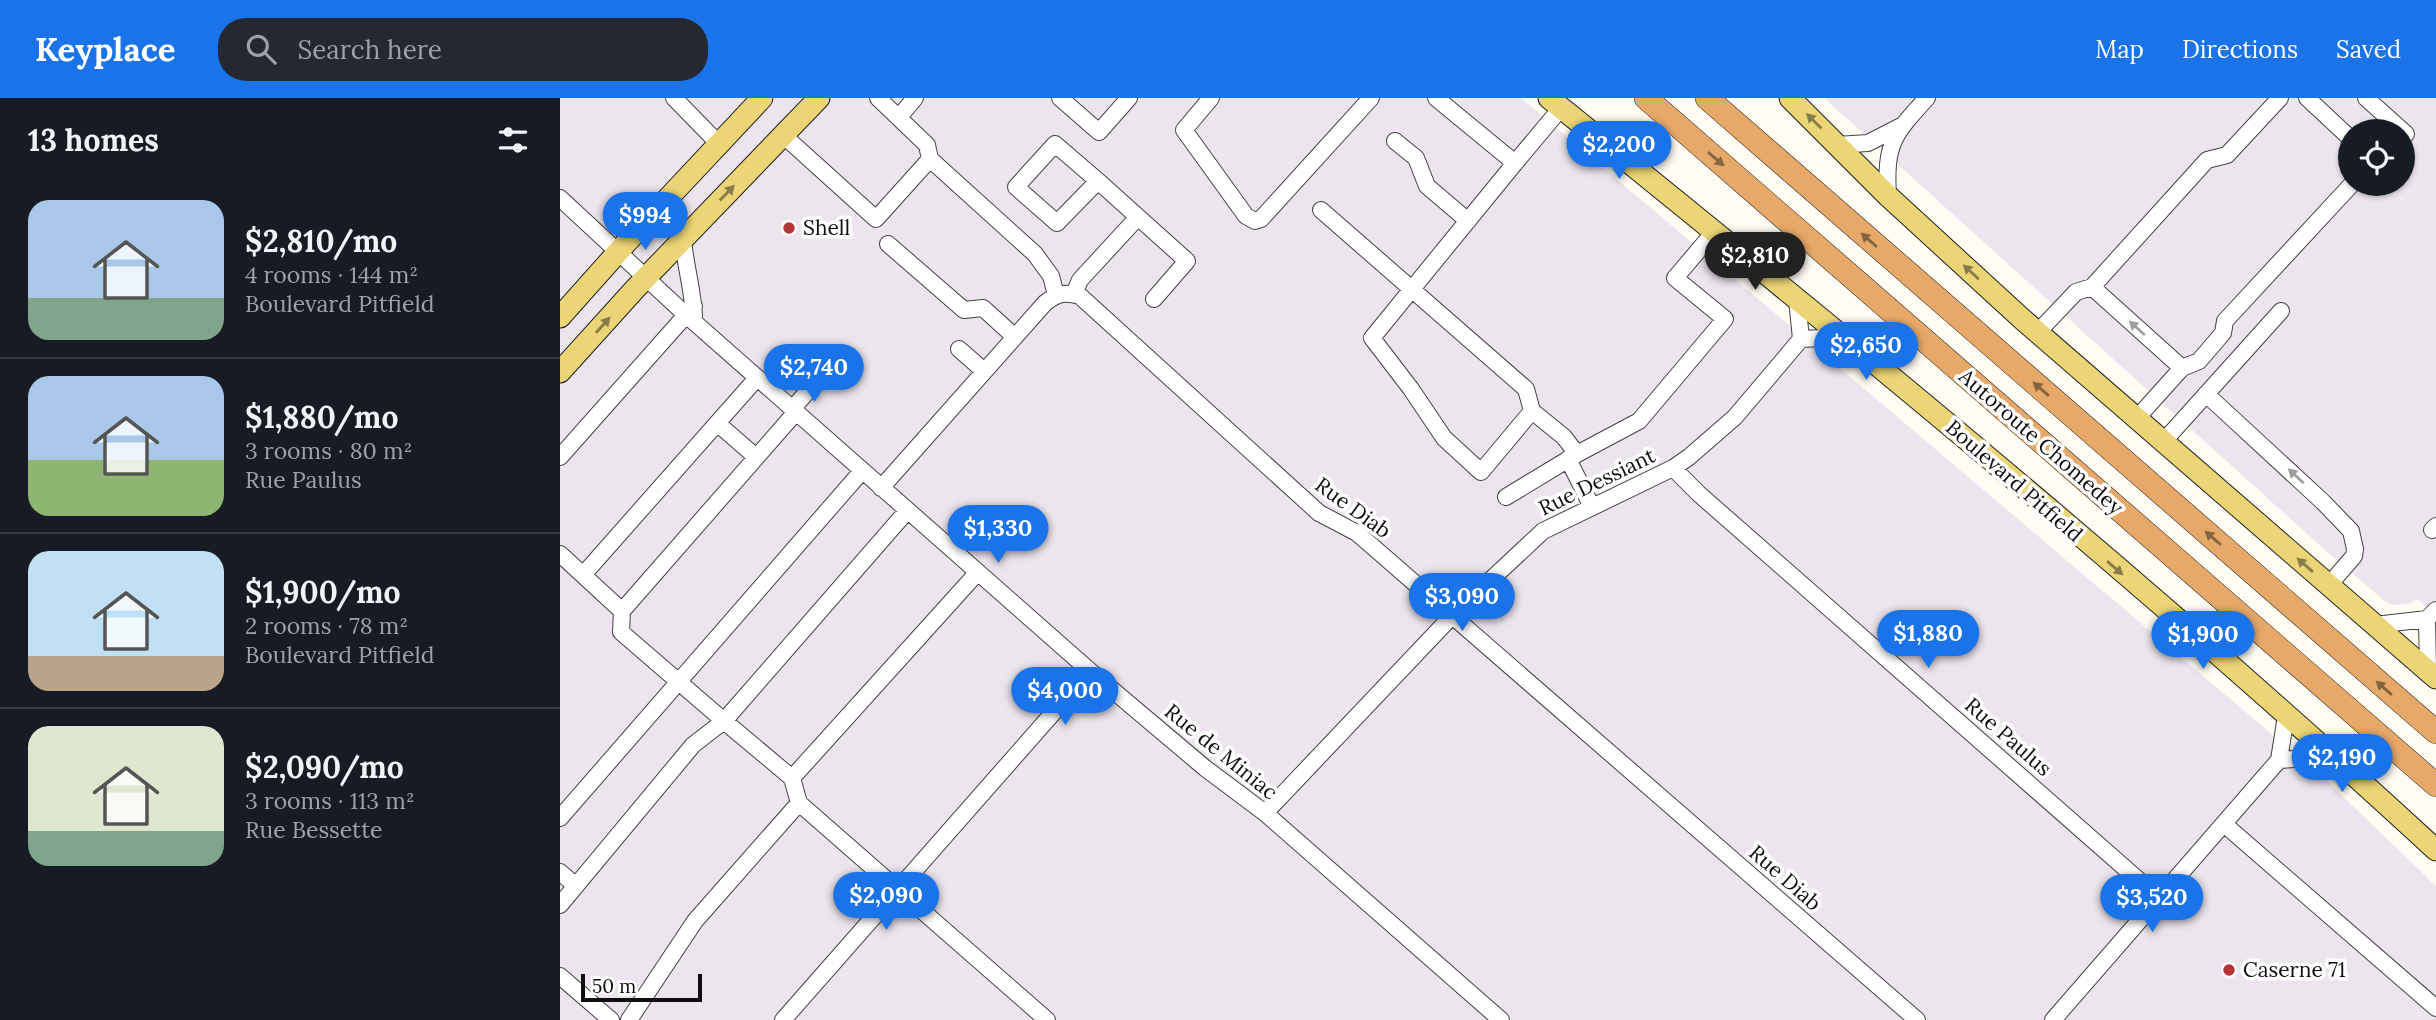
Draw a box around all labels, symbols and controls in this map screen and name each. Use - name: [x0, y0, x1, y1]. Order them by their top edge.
- search box: [218, 18, 708, 81]
- text: Keyplace: [35, 28, 176, 70]
- icon: search: [242, 30, 280, 68]
- text: Search here: [298, 33, 442, 66]
- text: Map: [2095, 34, 2144, 65]
- text: Directions: [2182, 34, 2298, 65]
- text: Saved: [2336, 34, 2401, 65]
- one-way arrow: [1805, 113, 1822, 130]
- map controls: [2338, 119, 2415, 196]
- button: locate: [2338, 119, 2415, 196]
- text: 13 homes: [28, 121, 159, 159]
- icon: filters: [494, 121, 532, 159]
- pin: $2,200: [1562, 122, 1676, 181]
- text: $2,200: [1582, 129, 1656, 158]
- one-way arrow: [1707, 151, 1725, 167]
- one-way arrow: [718, 185, 735, 202]
- pin: $994: [604, 192, 686, 252]
- text: $994: [619, 200, 671, 229]
- place label: Shell: [803, 214, 850, 241]
- marker: Shell: [781, 220, 797, 236]
- text: $2,810/mo: [245, 222, 397, 260]
- icon: home: [84, 228, 168, 312]
- pin: $2,810: [1698, 232, 1812, 292]
- one-way arrow: [1861, 233, 1878, 248]
- text: $2,810: [1721, 240, 1789, 269]
- text: 4 rooms · 144 m²: [245, 260, 418, 289]
- one-way arrow: [1963, 264, 1980, 280]
- text: Boulevard Pitfield: [245, 289, 434, 318]
- one-way arrow: [594, 317, 610, 334]
- one-way arrow: [2129, 320, 2146, 336]
- pin: $2,650: [1809, 322, 1923, 382]
- text: $2,650: [1830, 330, 1902, 359]
- pin: $2,740: [757, 344, 871, 404]
- text: $2,740: [780, 352, 848, 381]
- street label: Autoroute Chomedey: [1953, 362, 2129, 521]
- one-way arrow: [2032, 381, 2050, 397]
- text: $1,880/mo: [245, 398, 398, 436]
- icon: home: [84, 404, 168, 488]
- street label: Boulevard Pitfield: [1940, 414, 2088, 548]
- text: 3 rooms · 80 m²: [245, 436, 412, 465]
- street label: Rue Dessiant: [1534, 441, 1660, 521]
- text: Rue Paulus: [245, 465, 362, 494]
- one-way arrow: [2288, 469, 2305, 485]
- street label: Rue Diab: [1310, 471, 1397, 544]
- pin: $1,330: [941, 505, 1055, 565]
- text: $1,330: [963, 513, 1033, 542]
- one-way arrow: [2204, 530, 2222, 546]
- one-way arrow: [2296, 557, 2314, 573]
- one-way arrow: [2106, 560, 2124, 576]
- text: $1,900/mo: [245, 573, 401, 611]
- pin: $3,090: [1405, 574, 1519, 633]
- icon: home: [84, 579, 168, 663]
- text: $3,090: [1425, 581, 1499, 610]
- pin: $1,880: [1871, 610, 1985, 670]
- text: 2 rooms · 78 m²: [245, 611, 408, 640]
- pin: $1,900: [2146, 612, 2260, 671]
- text: $1,880: [1893, 618, 1963, 647]
- text: $1,900: [2167, 619, 2239, 648]
- text: Boulevard Pitfield: [245, 640, 434, 669]
- pin: $4,000: [1008, 668, 1122, 727]
- text: $4,000: [1027, 675, 1103, 704]
- one-way arrow: [2376, 681, 2393, 696]
- street label: Rue Paulus: [1959, 692, 2057, 782]
- street label: Rue de Miniac: [1159, 698, 1283, 806]
- pin: $2,190: [2285, 734, 2399, 794]
- text: $2,190: [2308, 742, 2376, 771]
- text: $2,090/mo: [245, 748, 404, 786]
- icon: home: [84, 754, 168, 838]
- text: 3 rooms · 113 m²: [245, 786, 415, 815]
- text: Rue Bessette: [245, 815, 383, 844]
- street label: Rue Diab: [1744, 839, 1827, 916]
- pin: $2,090: [829, 872, 943, 932]
- pin: $3,520: [2095, 874, 2209, 934]
- text: $2,090: [849, 880, 923, 909]
- text: $3,520: [2116, 882, 2188, 911]
- place label: Caserne 71: [2243, 956, 2346, 983]
- marker: Caserne 71: [2221, 962, 2237, 978]
- scale bar: [581, 971, 702, 1003]
- text: 50 m: [592, 974, 636, 998]

